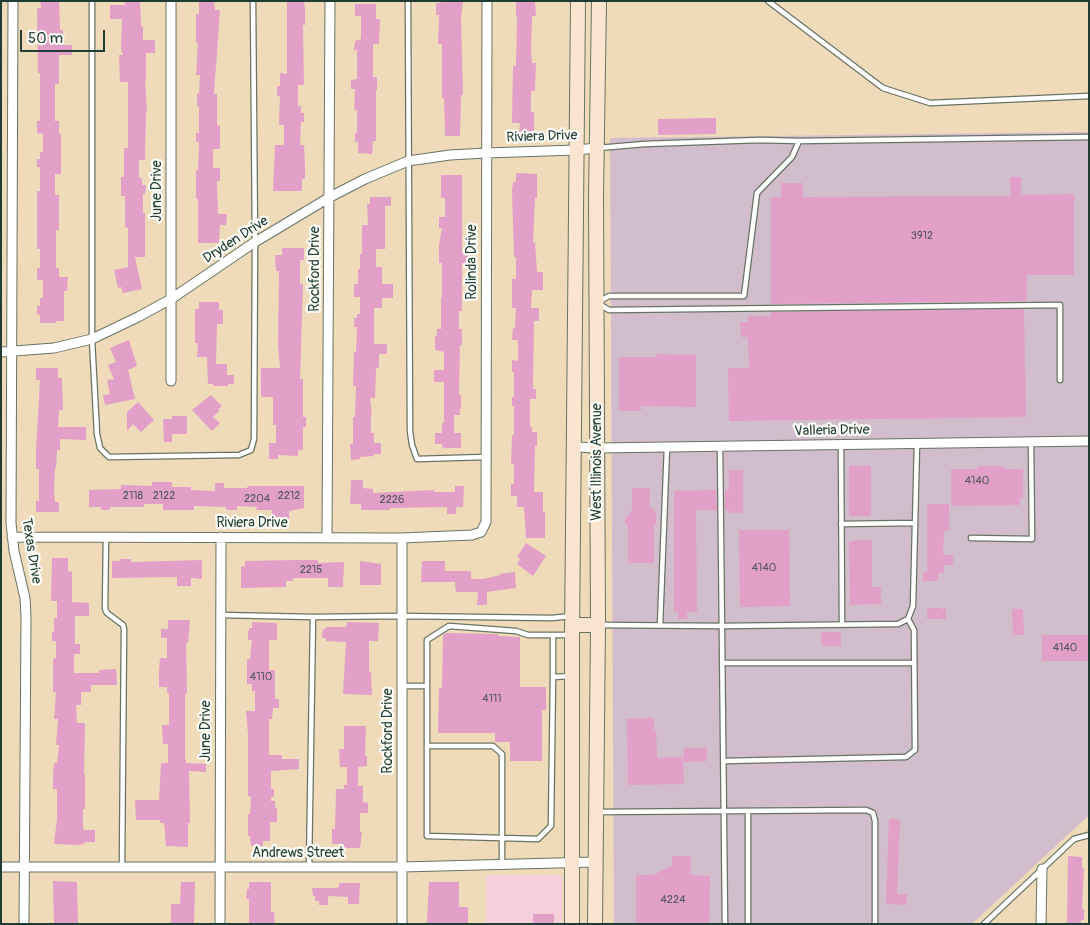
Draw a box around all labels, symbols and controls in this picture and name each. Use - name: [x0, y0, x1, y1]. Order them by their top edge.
- scale bar: [22, 20, 108, 52]
- text: 50 m: [28, 29, 63, 48]
- street label: Riviera Drive: [506, 127, 578, 147]
- street label: June Drive: [149, 160, 165, 222]
- street label: Dryden Drive: [200, 213, 272, 267]
- street label: Rolinda Drive: [464, 224, 480, 300]
- street label: Rockford Drive: [307, 226, 323, 312]
- house number: 3912: [911, 229, 933, 243]
- street label: West Illinois Avenue: [589, 403, 605, 521]
- street label: Valleria Drive: [794, 422, 870, 440]
- house number: 4140: [965, 474, 989, 488]
- house number: 2118: [123, 489, 143, 503]
- house number: 2122: [153, 489, 175, 503]
- house number: 2212: [278, 489, 300, 503]
- house number: 2204: [244, 492, 270, 506]
- house number: 2226: [380, 493, 404, 507]
- street label: Riviera Drive: [216, 515, 288, 531]
- street label: Texas Drive: [17, 517, 45, 585]
- house number: 4140: [752, 561, 776, 575]
- house number: 2215: [300, 563, 322, 577]
- house number: 4140: [1053, 641, 1077, 655]
- house number: 4110: [250, 670, 272, 684]
- street label: Rockford Drive: [380, 688, 396, 774]
- house number: 4111: [482, 692, 502, 706]
- street label: June Drive: [198, 700, 214, 762]
- street label: Andrews Street: [252, 845, 344, 861]
- house number: 4224: [660, 893, 686, 907]

